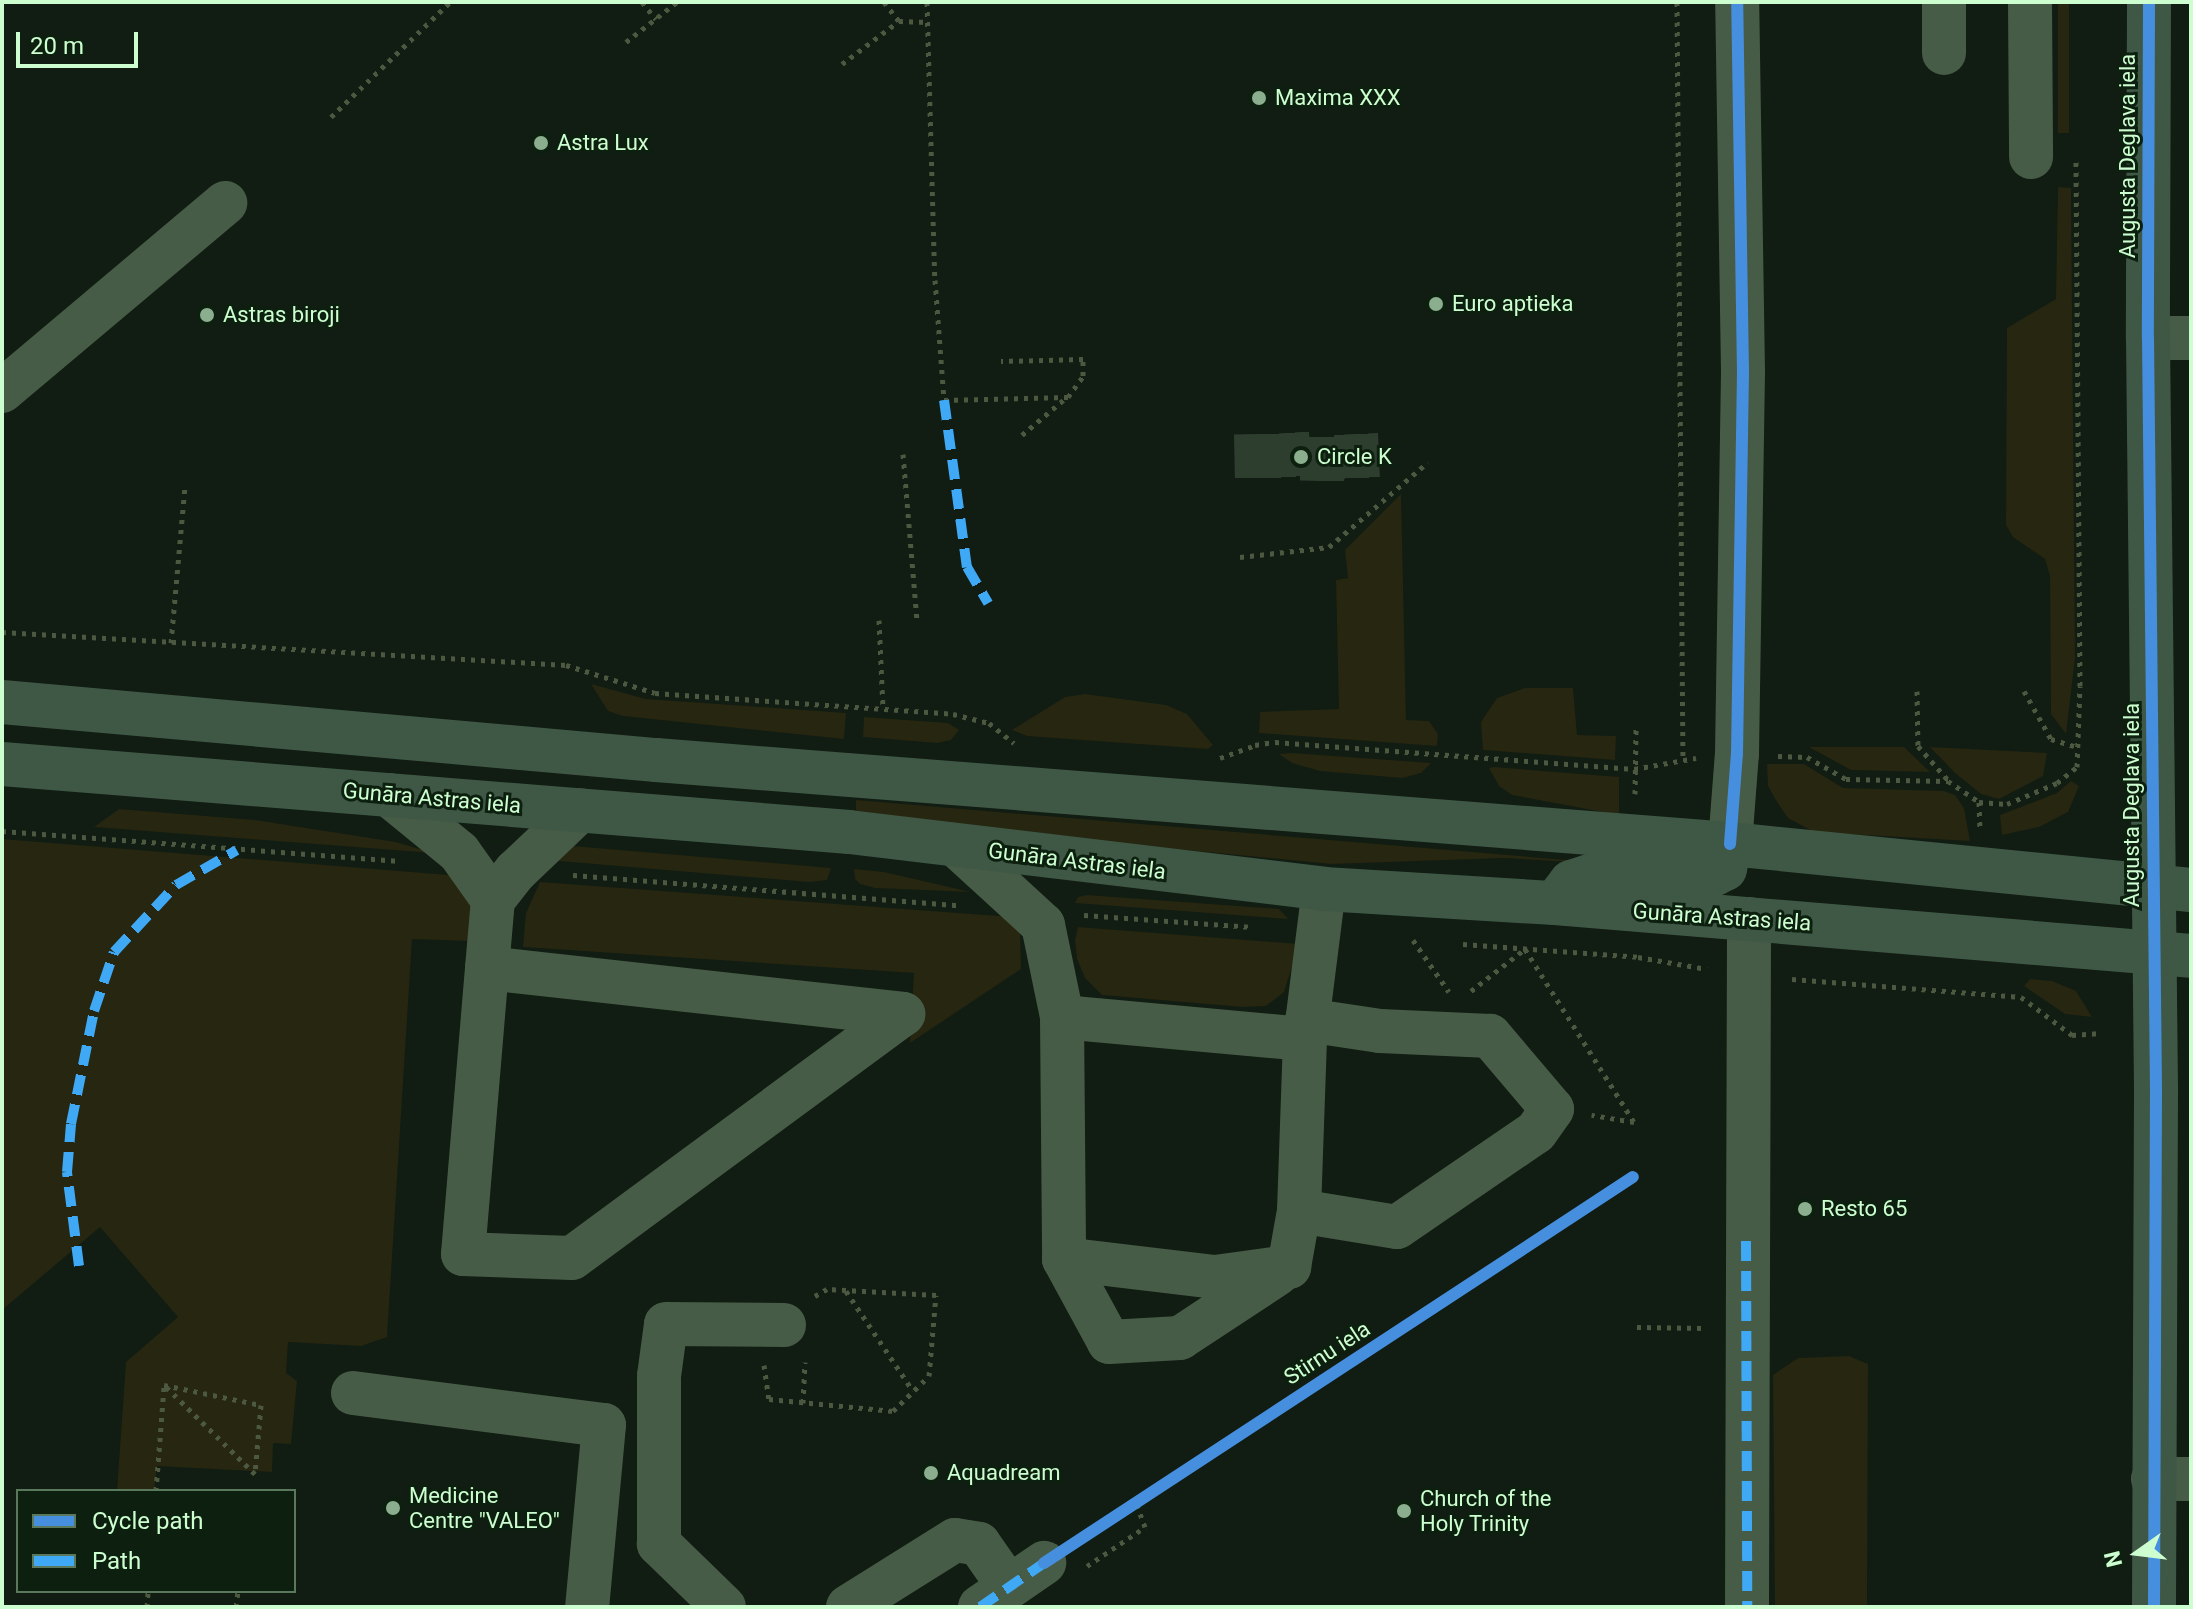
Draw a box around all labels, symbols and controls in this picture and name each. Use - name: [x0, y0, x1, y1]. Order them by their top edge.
- scale bar: [20, 16, 142, 66]
- text: 20 m: [30, 32, 84, 60]
- street label: Augusta Deglava iela: [2115, 54, 2141, 258]
- place label: Maxima XXX: [1275, 85, 1401, 111]
- marker: Maxima XXX: [1250, 89, 1268, 107]
- place label: Astra Lux: [557, 130, 649, 156]
- marker: Astra Lux: [532, 134, 550, 152]
- place label: Euro aptieka: [1452, 291, 1573, 317]
- marker: Euro aptieka: [1427, 295, 1445, 313]
- place label: Astras biroji: [223, 302, 340, 328]
- marker: Astras biroji: [198, 306, 216, 324]
- place label: Circle K: [1317, 444, 1392, 470]
- marker: Circle K: [1292, 448, 1310, 466]
- street label: Augusta Deglava iela: [2119, 703, 2145, 907]
- street label: Gunāra Astras iela: [342, 777, 522, 819]
- street label: Gunāra Astras iela: [987, 837, 1167, 885]
- street label: Gunāra Astras iela: [1632, 898, 1812, 936]
- place label: Resto 65: [1821, 1196, 1907, 1222]
- marker: Resto 65: [1796, 1200, 1814, 1218]
- street label: Stirnu iela: [1279, 1315, 1375, 1391]
- place label: Aquadream: [947, 1460, 1061, 1486]
- marker: Aquadream: [922, 1464, 940, 1482]
- place label: Medicine Centre "VALEO": [409, 1482, 560, 1534]
- place label: Church of the Holy Trinity: [1420, 1485, 1552, 1536]
- legend: [16, 1489, 296, 1593]
- marker: Medicine Centre "VALEO": [384, 1499, 402, 1517]
- marker: Church of the Holy Trinity: [1395, 1502, 1413, 1520]
- text: Cycle path: [92, 1507, 204, 1535]
- north arrow: [2097, 1513, 2177, 1593]
- text: Path: [92, 1547, 141, 1575]
- text: N: [2099, 1548, 2127, 1569]

